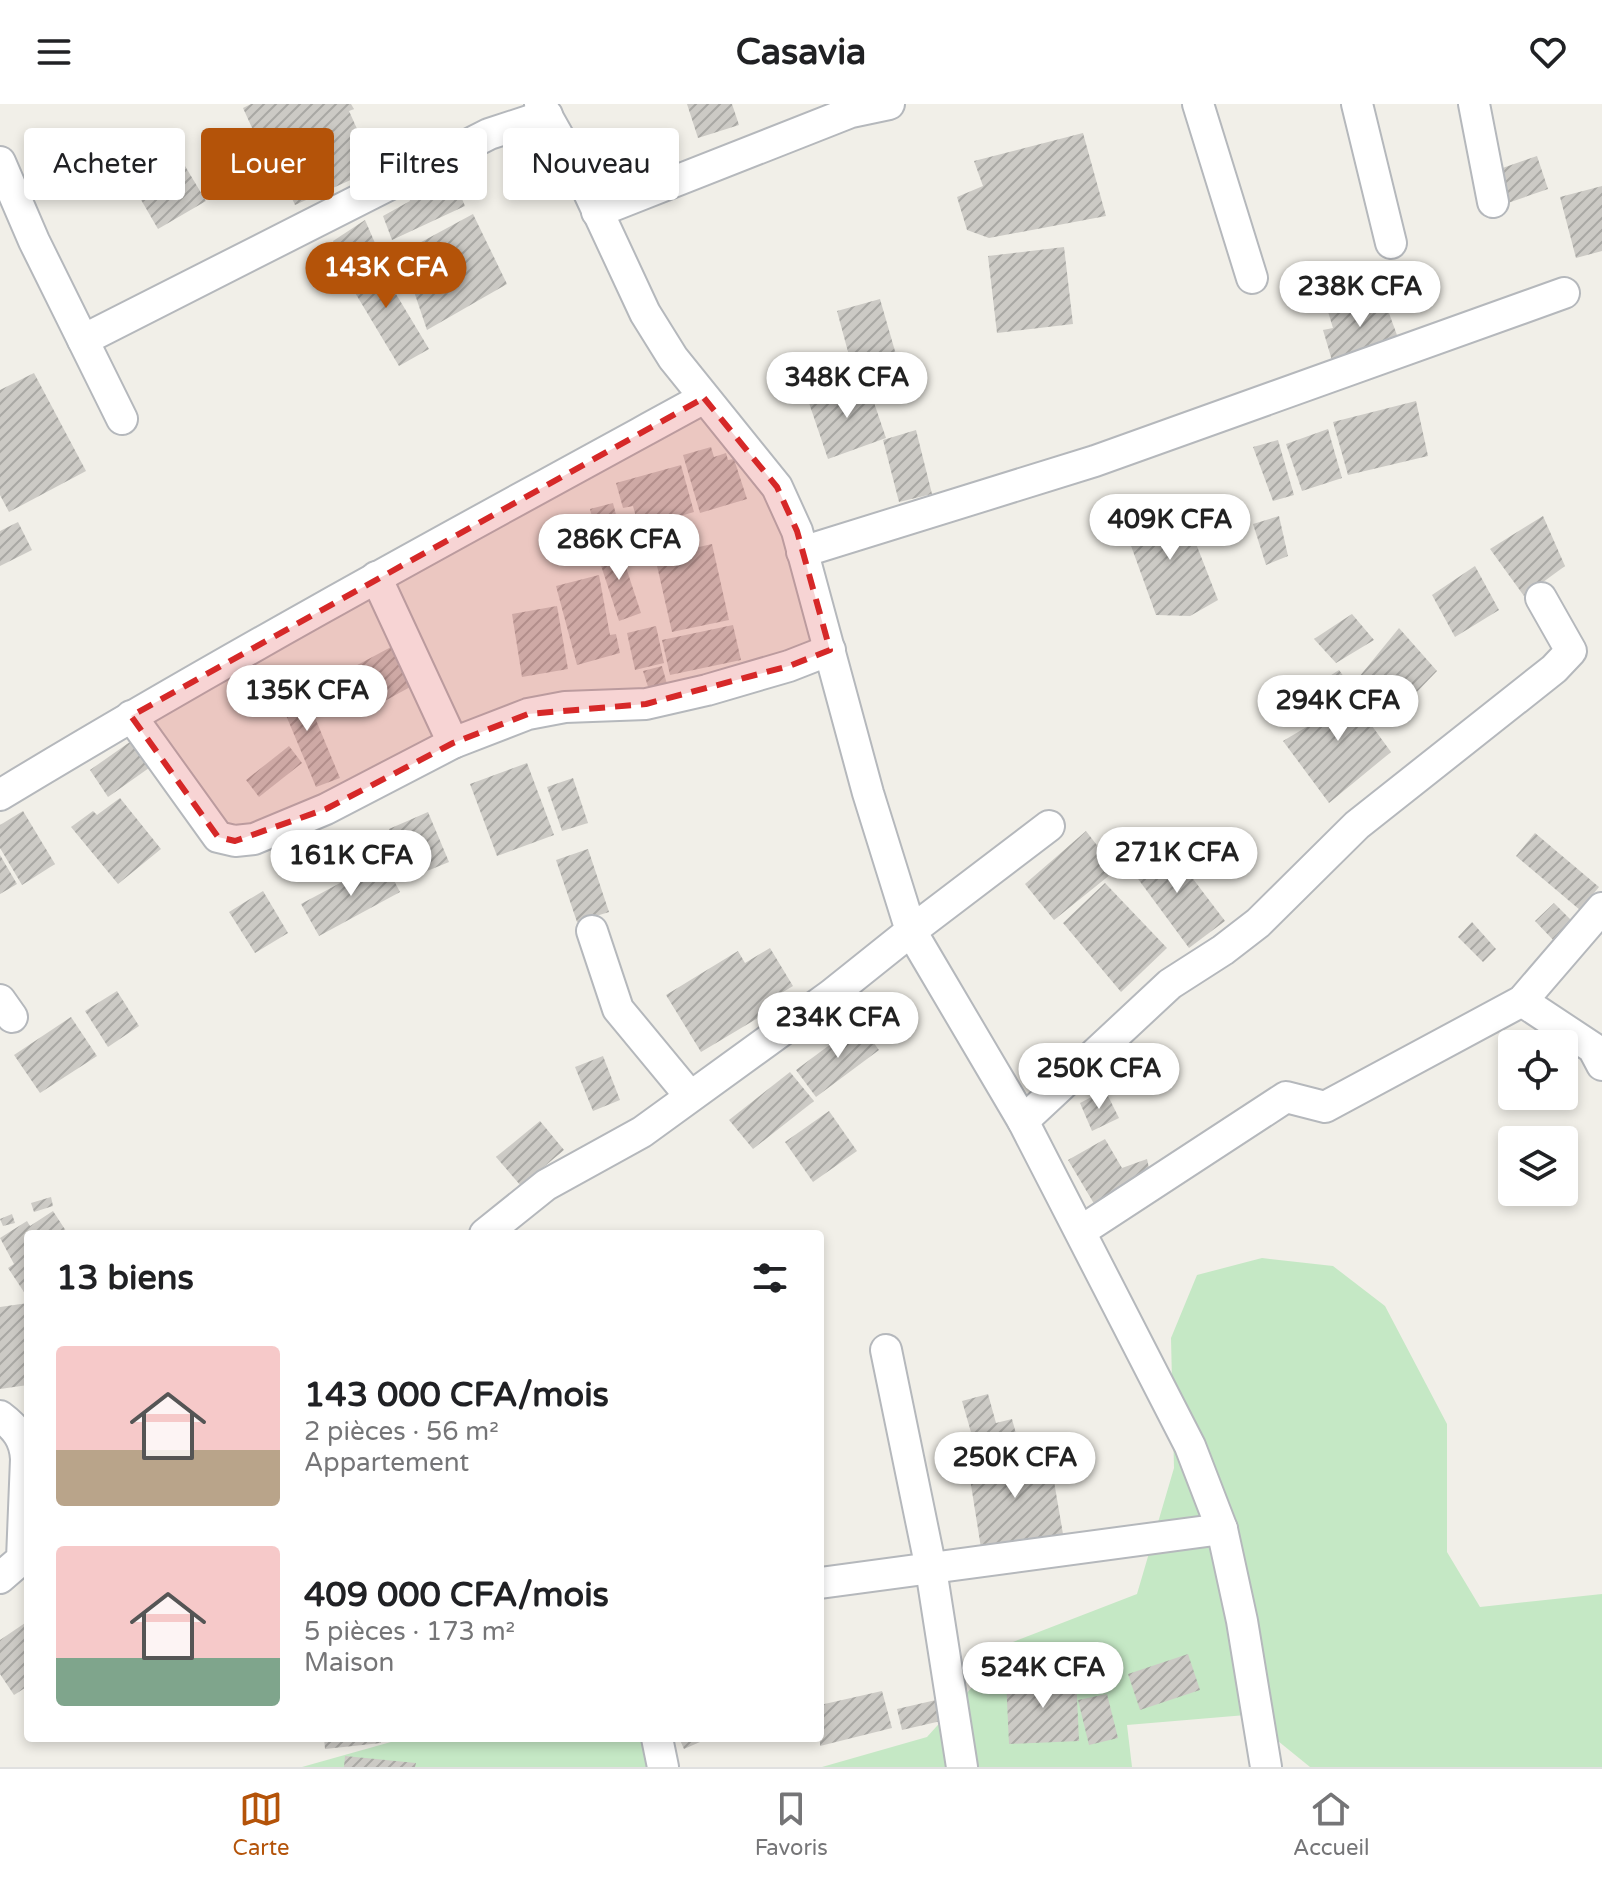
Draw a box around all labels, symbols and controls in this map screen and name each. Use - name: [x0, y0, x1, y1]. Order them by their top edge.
- icon: menu: [32, 30, 76, 74]
- icon: heart: [1526, 30, 1570, 74]
- text: Casavia: [736, 31, 866, 74]
- chip: Acheter: [24, 128, 185, 200]
- chip: Louer: [201, 128, 334, 200]
- chip: Filtres: [350, 128, 487, 200]
- chip: Nouveau: [503, 128, 679, 200]
- pin: 143K CFA: [303, 242, 469, 310]
- text: 143K CFA: [323, 252, 449, 283]
- pin: 238K CFA: [1277, 261, 1443, 329]
- text: 238K CFA: [1297, 271, 1423, 302]
- pin: 348K CFA: [764, 352, 930, 420]
- text: 348K CFA: [784, 362, 910, 393]
- pin: 409K CFA: [1087, 494, 1253, 562]
- text: 409K CFA: [1107, 504, 1233, 535]
- pin: 286K CFA: [536, 514, 702, 582]
- text: 286K CFA: [556, 524, 682, 555]
- pin: 135K CFA: [224, 665, 390, 733]
- text: 135K CFA: [244, 675, 370, 706]
- pin: 294K CFA: [1255, 675, 1421, 743]
- text: 294K CFA: [1275, 685, 1401, 716]
- pin: 271K CFA: [1094, 827, 1260, 895]
- pin: 161K CFA: [268, 830, 434, 898]
- text: 271K CFA: [1114, 837, 1240, 868]
- text: 161K CFA: [288, 840, 414, 871]
- pin: 234K CFA: [755, 992, 921, 1060]
- text: 234K CFA: [775, 1002, 901, 1033]
- map controls: [1498, 1030, 1578, 1206]
- button: locate: [1498, 1030, 1578, 1110]
- pin: 250K CFA: [1016, 1043, 1182, 1111]
- text: 250K CFA: [1036, 1053, 1162, 1084]
- button: layers: [1498, 1126, 1578, 1206]
- icon: filters: [748, 1256, 792, 1300]
- text: 13 biens: [56, 1258, 194, 1299]
- text: 143 000 CFA/mois: [304, 1375, 609, 1416]
- icon: home: [120, 1378, 216, 1474]
- text: 2 pièces · 56 m²: [304, 1416, 499, 1447]
- pin: 250K CFA: [932, 1432, 1098, 1500]
- text: 250K CFA: [952, 1442, 1078, 1473]
- text: Appartement: [304, 1447, 469, 1478]
- text: 409 000 CFA/mois: [304, 1575, 609, 1616]
- icon: home: [120, 1578, 216, 1674]
- text: 5 pièces · 173 m²: [304, 1616, 515, 1647]
- pin: 524K CFA: [960, 1642, 1126, 1710]
- text: Maison: [304, 1647, 394, 1678]
- text: 524K CFA: [980, 1652, 1106, 1683]
- tab: Carte: [233, 1787, 289, 1861]
- tab: Favoris: [755, 1787, 828, 1861]
- tab: Accueil: [1293, 1787, 1369, 1861]

